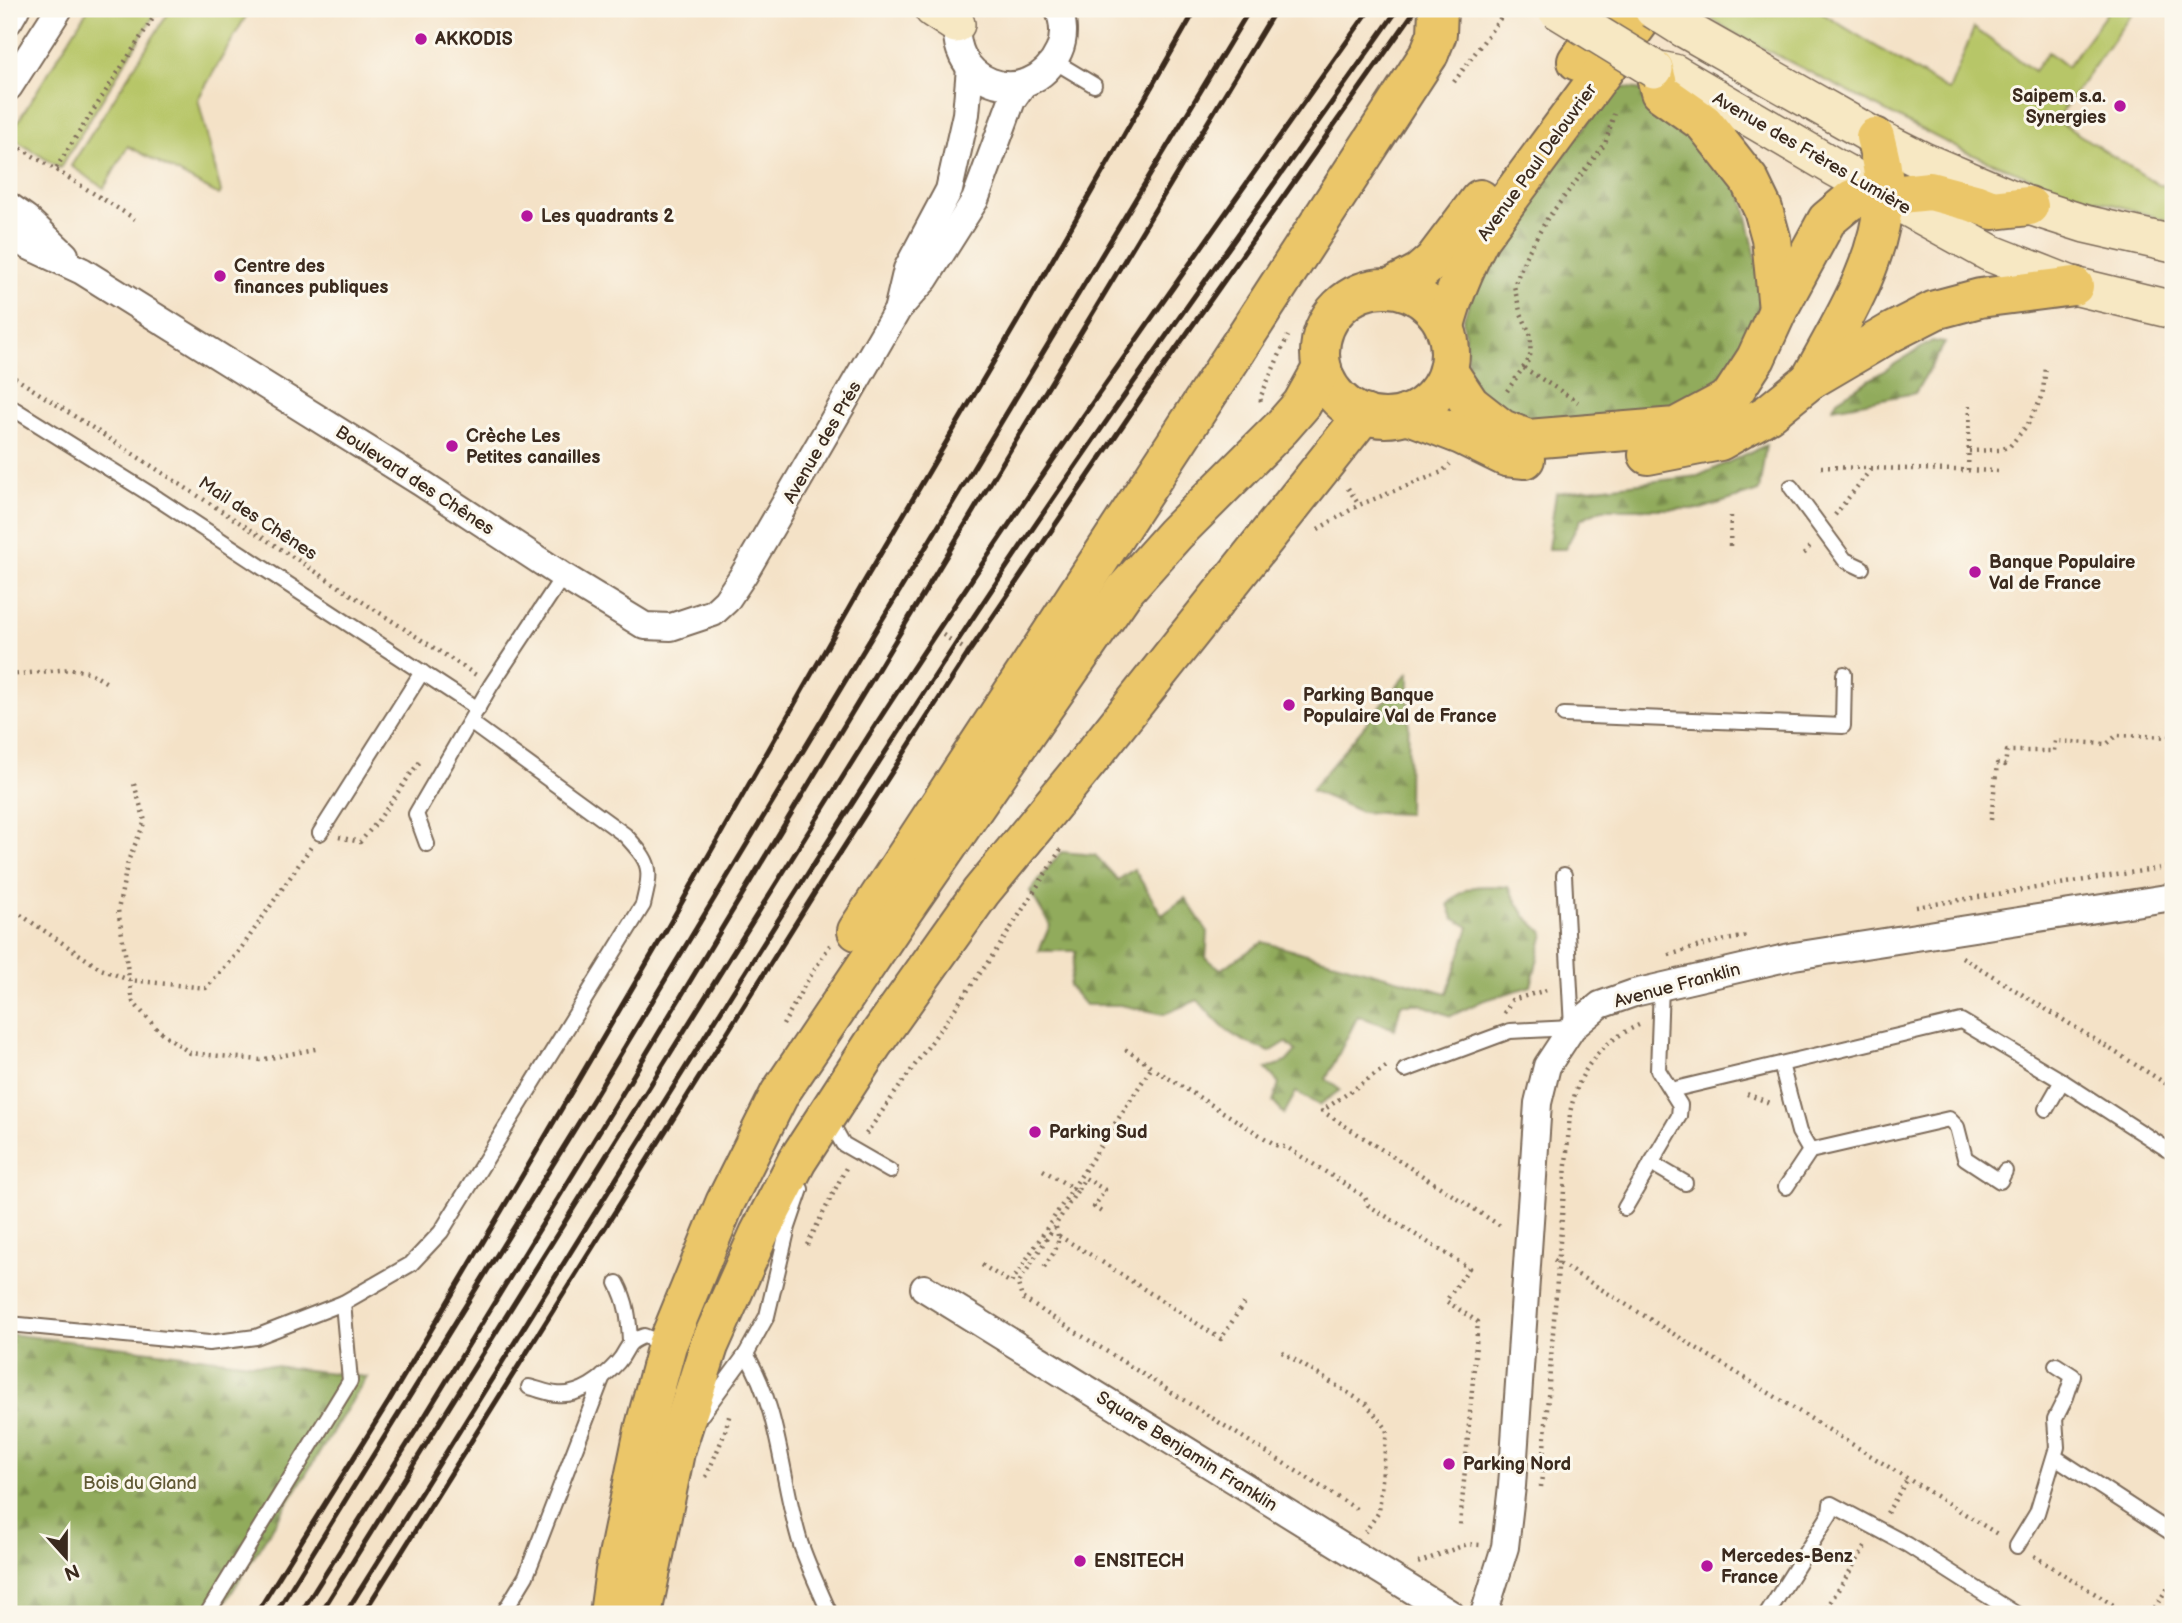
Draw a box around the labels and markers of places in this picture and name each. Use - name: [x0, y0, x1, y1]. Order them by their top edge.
- place label: AKKODIS: [434, 29, 513, 50]
- marker: AKKODIS: [413, 31, 429, 47]
- place label: Saipem s.a. Synergies: [2012, 86, 2106, 128]
- marker: Saipem s.a. Synergies: [2112, 98, 2128, 114]
- place label: Les quadrants 2: [541, 206, 674, 227]
- marker: Les quadrants 2: [519, 208, 535, 224]
- place label: Centre des finances publiques: [234, 256, 388, 298]
- marker: Centre des finances publiques: [212, 268, 228, 284]
- place label: Crèche Les Petites canailles: [466, 426, 600, 468]
- marker: Crèche Les Petites canailles: [444, 438, 460, 454]
- place label: Banque Populaire Val de France: [1989, 552, 2135, 594]
- marker: Banque Populaire Val de France: [1967, 564, 1983, 580]
- place label: Parking Banque Populaire Val de France: [1303, 685, 1497, 727]
- marker: Parking Banque Populaire Val de France: [1281, 697, 1297, 713]
- place label: Parking Sud: [1049, 1122, 1147, 1143]
- marker: Parking Sud: [1027, 1124, 1043, 1140]
- place label: Parking Nord: [1463, 1454, 1571, 1475]
- marker: Parking Nord: [1441, 1456, 1457, 1472]
- place label: Mercedes-Benz France: [1721, 1546, 1853, 1588]
- place label: ENSITECH: [1094, 1551, 1184, 1572]
- marker: ENSITECH: [1072, 1553, 1088, 1569]
- marker: Mercedes-Benz France: [1699, 1558, 1715, 1574]

